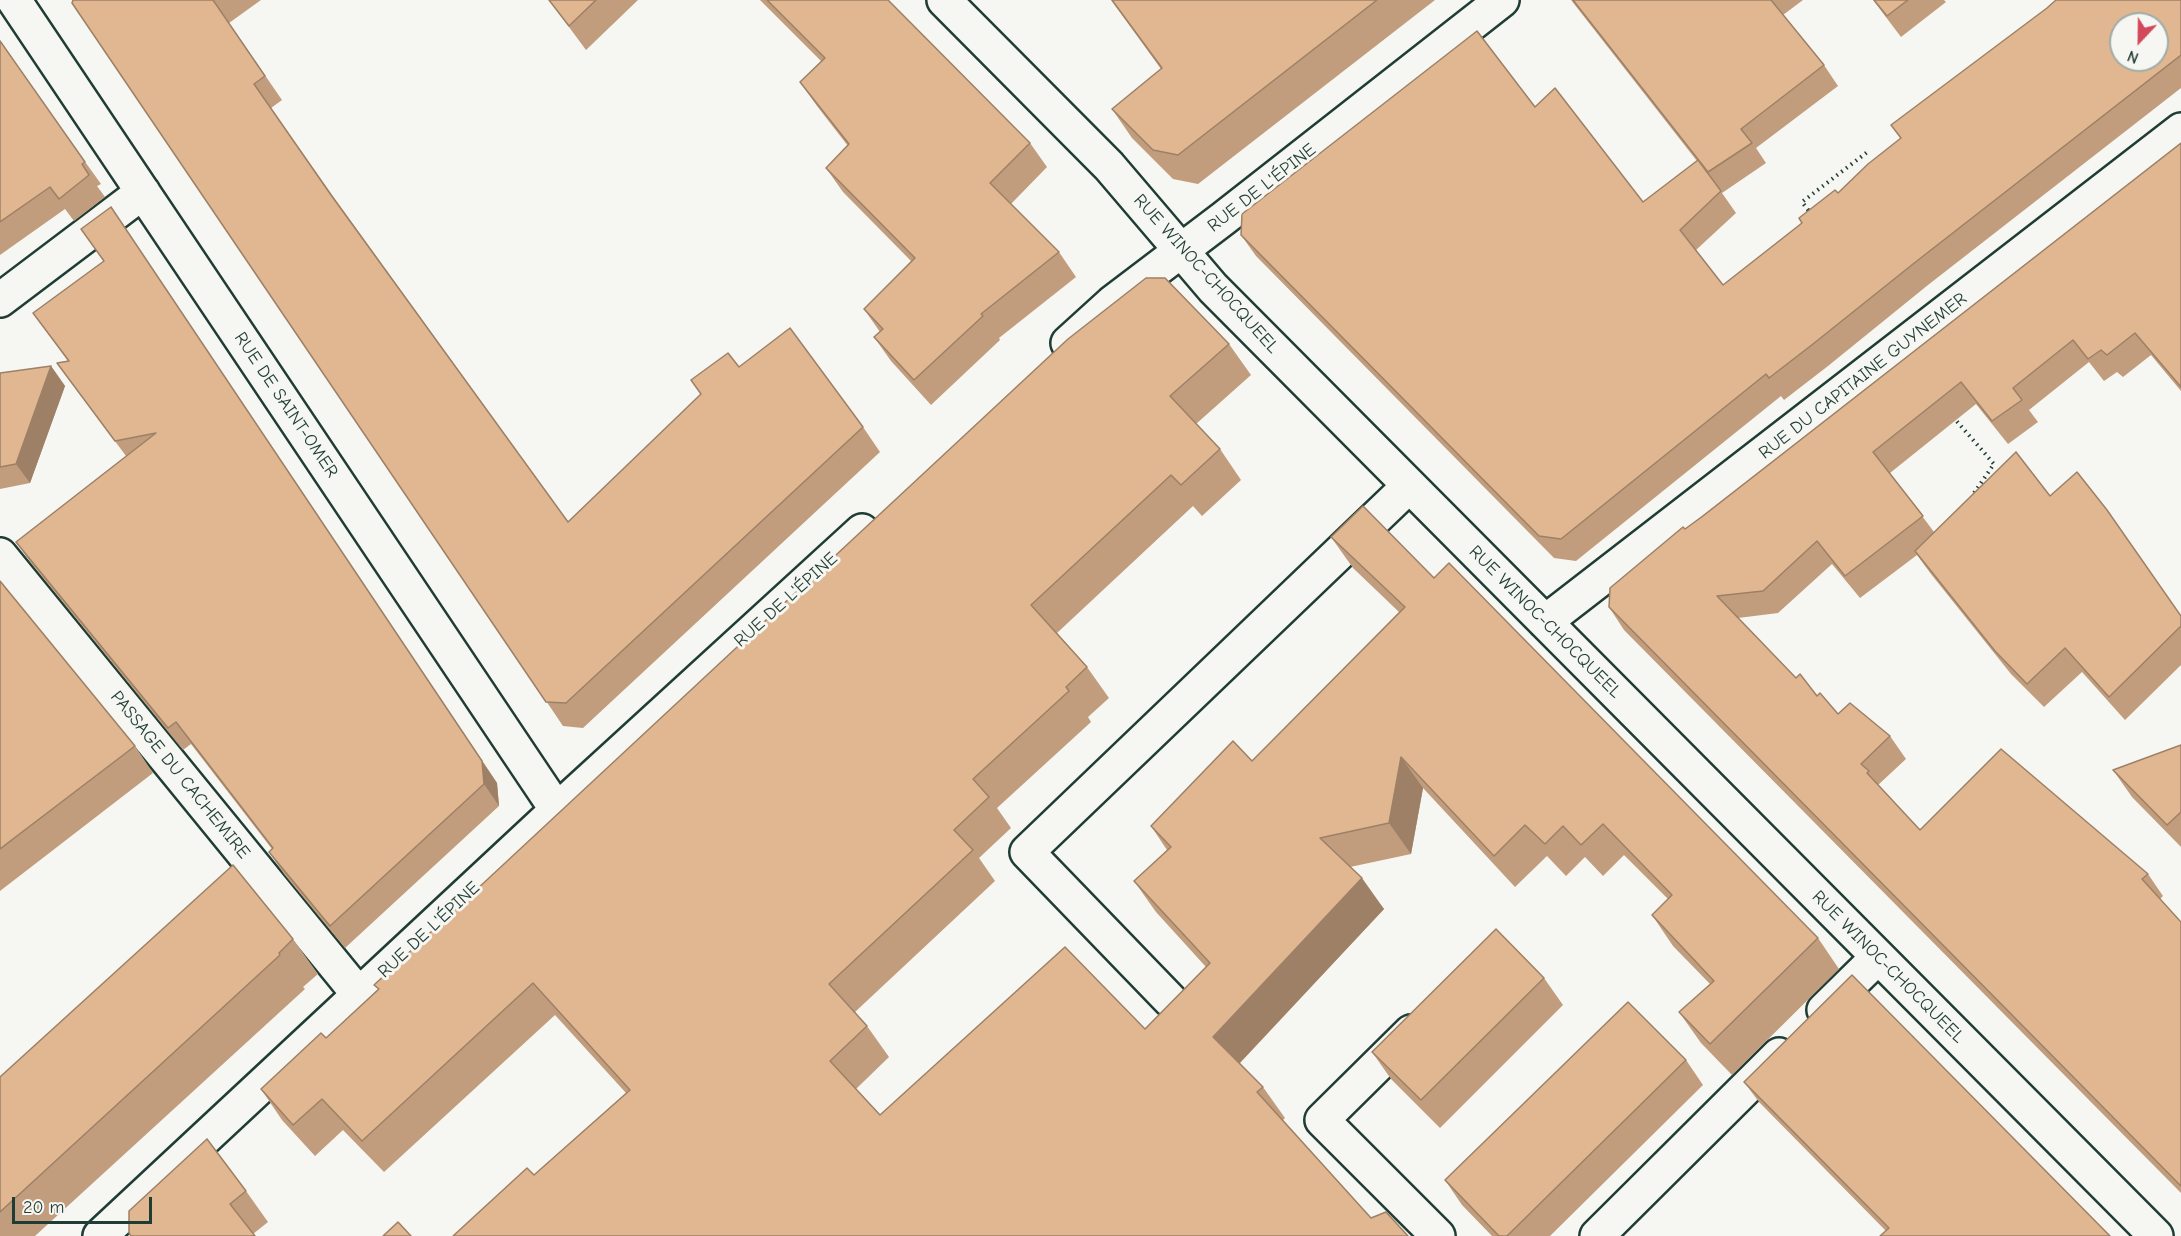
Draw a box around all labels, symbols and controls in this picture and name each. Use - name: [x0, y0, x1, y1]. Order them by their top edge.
- north arrow: [2109, 12, 2169, 72]
- text: N: [2125, 47, 2141, 67]
- street label: RUE DE L'ÉPINE: [1204, 139, 1320, 237]
- street label: RUE WINOC-CHOCQUEEL: [1129, 190, 1283, 358]
- street label: RUE DU CAPITAINE GUYNEMER: [1755, 288, 1971, 464]
- street label: RUE DE SAINT-OMER: [229, 328, 343, 482]
- street label: RUE WINOC-CHOCQUEEL: [1464, 541, 1626, 703]
- street label: RUE DE L'ÉPINE: [730, 548, 842, 652]
- street label: PASSAGE DU CACHEMIRE: [106, 687, 254, 863]
- street label: RUE DE L'ÉPINE: [374, 877, 484, 983]
- street label: RUE WINOC-CHOCQUEEL: [1807, 886, 1969, 1048]
- scale bar: [15, 1185, 154, 1223]
- text: 20 m: [23, 1197, 64, 1218]

